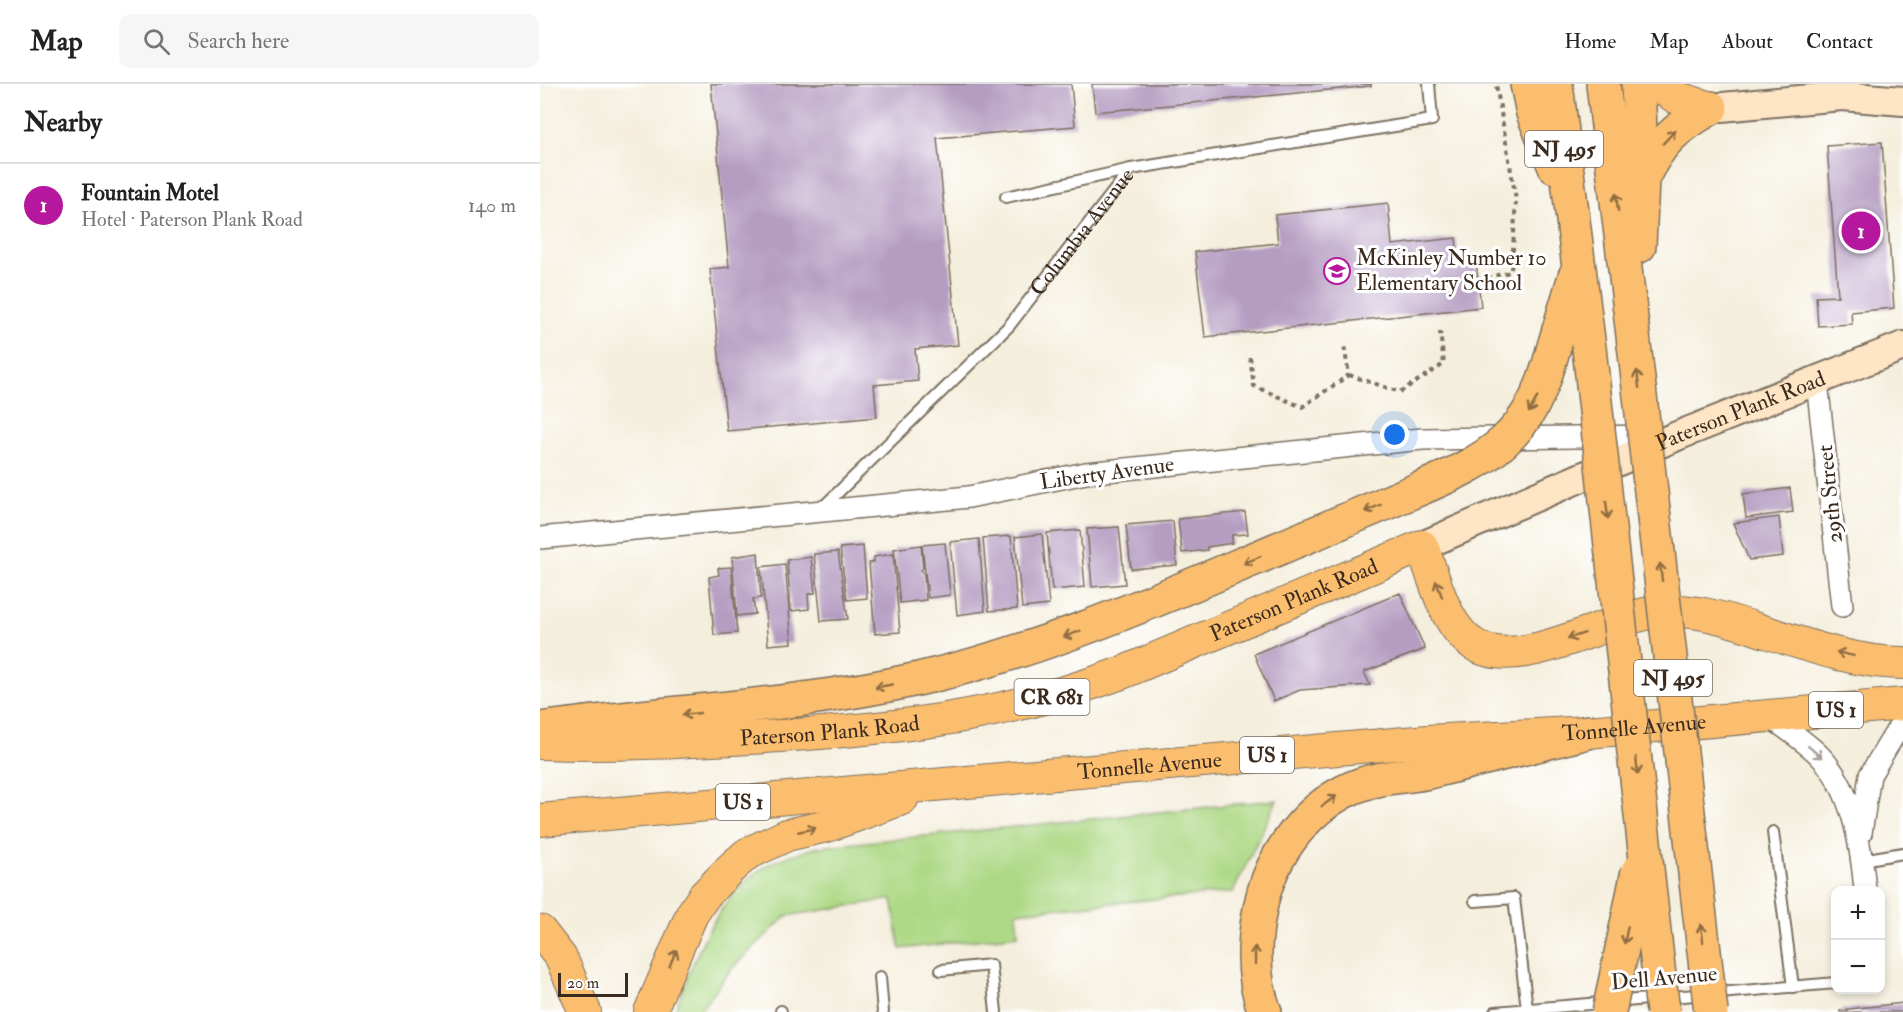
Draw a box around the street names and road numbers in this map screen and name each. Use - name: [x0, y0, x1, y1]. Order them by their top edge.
- road number: NJ 495: [1525, 131, 1603, 167]
- street label: Columbia Avenue: [1024, 162, 1141, 302]
- street label: Paterson Plank Road: [1651, 364, 1829, 457]
- street label: 29th Street: [1811, 443, 1849, 545]
- street label: Liberty Avenue: [1038, 450, 1176, 496]
- street label: Paterson Plank Road: [1205, 552, 1382, 648]
- road number: NJ 495: [1634, 660, 1712, 696]
- road number: CR 681: [1014, 679, 1090, 715]
- road number: US 1: [1809, 692, 1863, 728]
- street label: Tonnelle Avenue: [1561, 708, 1707, 747]
- street label: Paterson Plank Road: [739, 709, 921, 753]
- road number: US 1: [1240, 737, 1294, 773]
- street label: Tonnelle Avenue: [1076, 745, 1223, 786]
- road number: US 1: [716, 784, 770, 820]
- street label: Dell Avenue: [1610, 959, 1718, 997]

